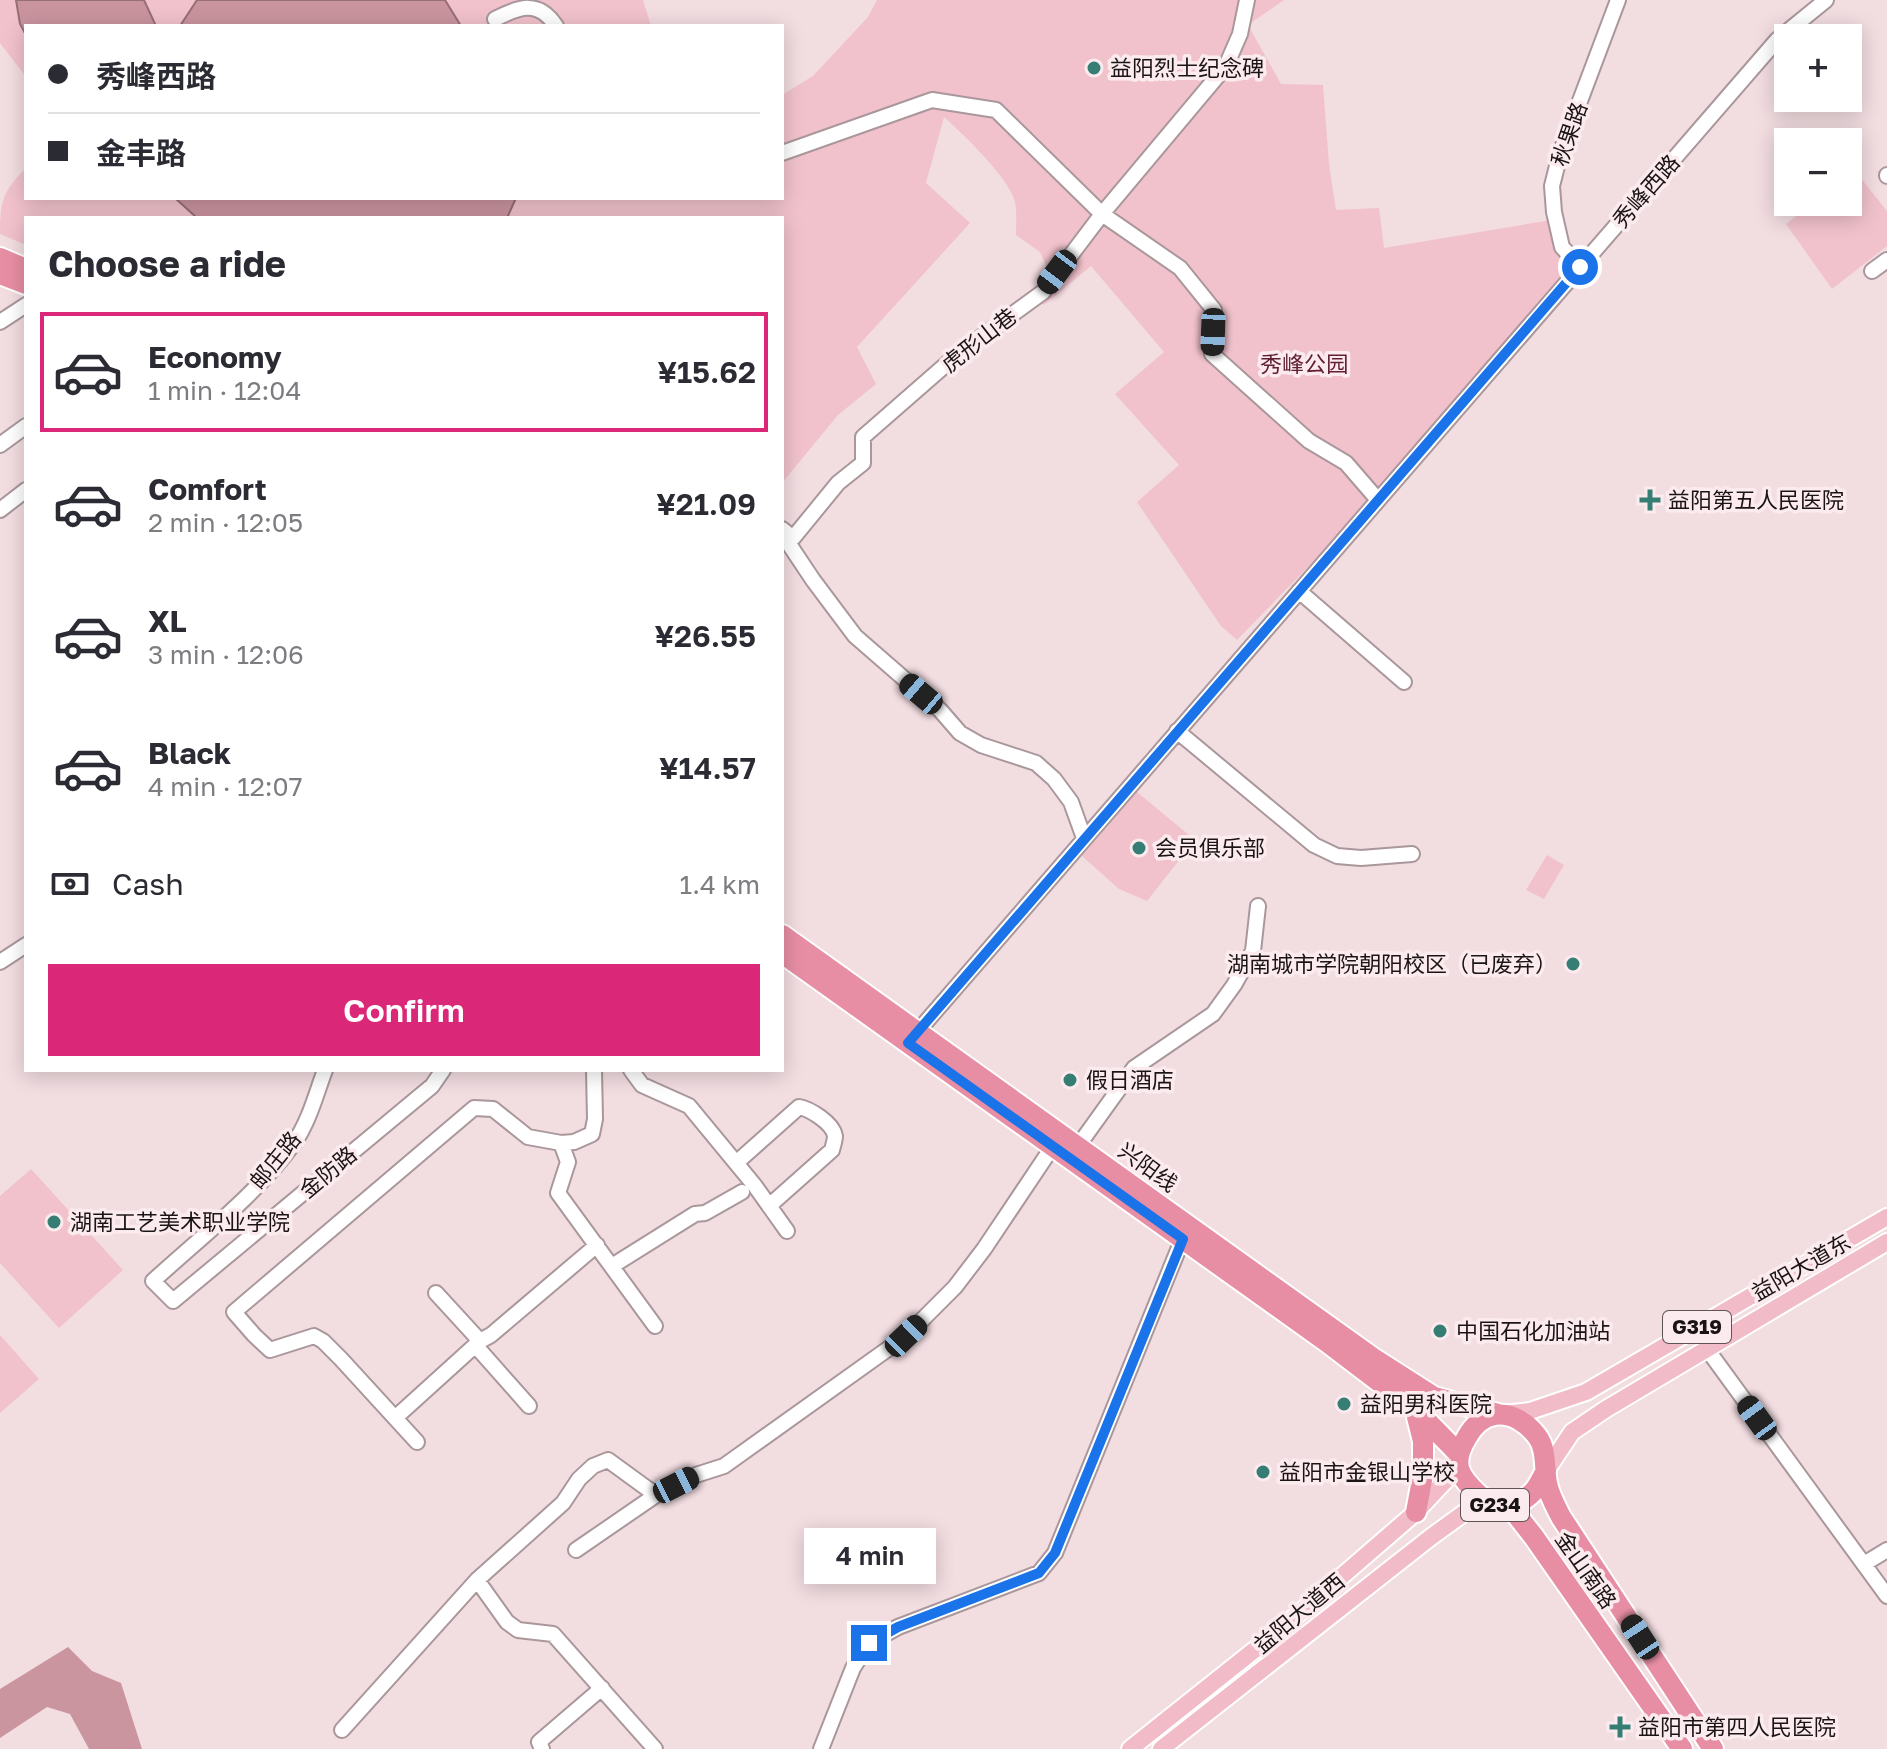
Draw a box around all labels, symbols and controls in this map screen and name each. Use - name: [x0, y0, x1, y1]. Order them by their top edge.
- map controls: [1774, 24, 1862, 216]
- button: +: [1774, 24, 1862, 112]
- place label: 益阳烈士纪念碑: [1110, 54, 1264, 81]
- text: 秀峰西路: [96, 58, 216, 94]
- marker: 益阳烈士纪念碑: [1085, 59, 1103, 77]
- street label: 秋果路: [1545, 98, 1592, 169]
- button: −: [1774, 128, 1862, 216]
- text: 金丰路: [96, 135, 186, 171]
- street label: 秀峰西路: [1607, 149, 1685, 233]
- text: Choose a ride: [48, 242, 286, 285]
- car: [1033, 246, 1081, 298]
- route start: [1562, 249, 1598, 285]
- street label: 虎形山巷: [936, 302, 1022, 377]
- car: [1200, 308, 1226, 356]
- icon: car: [52, 336, 124, 408]
- text: Economy: [148, 339, 282, 375]
- park label: 秀峰公园: [1260, 350, 1348, 377]
- text: ¥15.62: [657, 354, 756, 390]
- text: 1 min · 12:04: [148, 375, 301, 406]
- icon: car: [52, 468, 124, 540]
- text: Comfort: [148, 471, 267, 507]
- text: ¥21.09: [656, 486, 756, 522]
- place label: 益阳第五人民医院: [1668, 486, 1844, 513]
- marker: 益阳第五人民医院: [1639, 489, 1661, 511]
- text: 2 min · 12:05: [148, 507, 303, 538]
- icon: car: [52, 600, 124, 672]
- text: XL: [148, 603, 187, 639]
- text: ¥26.55: [655, 618, 756, 654]
- text: 3 min · 12:06: [148, 639, 304, 670]
- car: [895, 669, 947, 719]
- icon: car: [52, 732, 124, 804]
- text: Black: [148, 735, 231, 771]
- text: ¥14.57: [659, 750, 756, 786]
- text: 4 min · 12:07: [148, 771, 303, 802]
- place label: 会员俱乐部: [1155, 834, 1265, 861]
- marker: 会员俱乐部: [1130, 839, 1148, 857]
- icon: cash: [48, 862, 92, 906]
- text: Cash: [112, 866, 184, 902]
- text: 1.4 km: [680, 869, 760, 900]
- place label: 湖南城市学院朝阳校区（已废弃）: [1227, 950, 1557, 977]
- marker: 湖南城市学院朝阳校区（已废弃）: [1564, 955, 1582, 973]
- button: Confirm: [48, 964, 760, 1056]
- place label: 假日酒店: [1086, 1066, 1174, 1093]
- marker: 假日酒店: [1061, 1071, 1079, 1089]
- street label: 邮庄路: [243, 1126, 306, 1194]
- street label: 兴阳线: [1114, 1136, 1183, 1197]
- street label: 金防路: [294, 1140, 362, 1203]
- place label: 湖南工艺美术职业学院: [70, 1208, 290, 1235]
- marker: 湖南工艺美术职业学院: [45, 1213, 63, 1231]
- street label: 益阳大道东: [1746, 1227, 1855, 1306]
- car: [880, 1311, 932, 1361]
- road number: G319: [1663, 1311, 1731, 1343]
- place label: 中国石化加油站: [1456, 1317, 1610, 1344]
- marker: 中国石化加油站: [1431, 1322, 1449, 1340]
- place label: 益阳男科医院: [1360, 1390, 1492, 1417]
- car: [1733, 1392, 1781, 1444]
- marker: 益阳男科医院: [1335, 1395, 1353, 1413]
- place label: 益阳市金银山学校: [1279, 1458, 1455, 1485]
- car: [649, 1463, 703, 1507]
- marker: 益阳市金银山学校: [1254, 1463, 1272, 1481]
- road number: G234: [1461, 1489, 1529, 1521]
- street label: 金山南路: [1550, 1526, 1623, 1614]
- callout: 4 min: [803, 1527, 935, 1583]
- text: 4 min: [836, 1540, 904, 1571]
- street label: 益阳大道西: [1248, 1567, 1349, 1658]
- car: [1617, 1610, 1663, 1664]
- route end: [851, 1625, 887, 1661]
- place label: 益阳市第四人民医院: [1638, 1713, 1836, 1740]
- marker: 益阳市第四人民医院: [1609, 1716, 1631, 1738]

